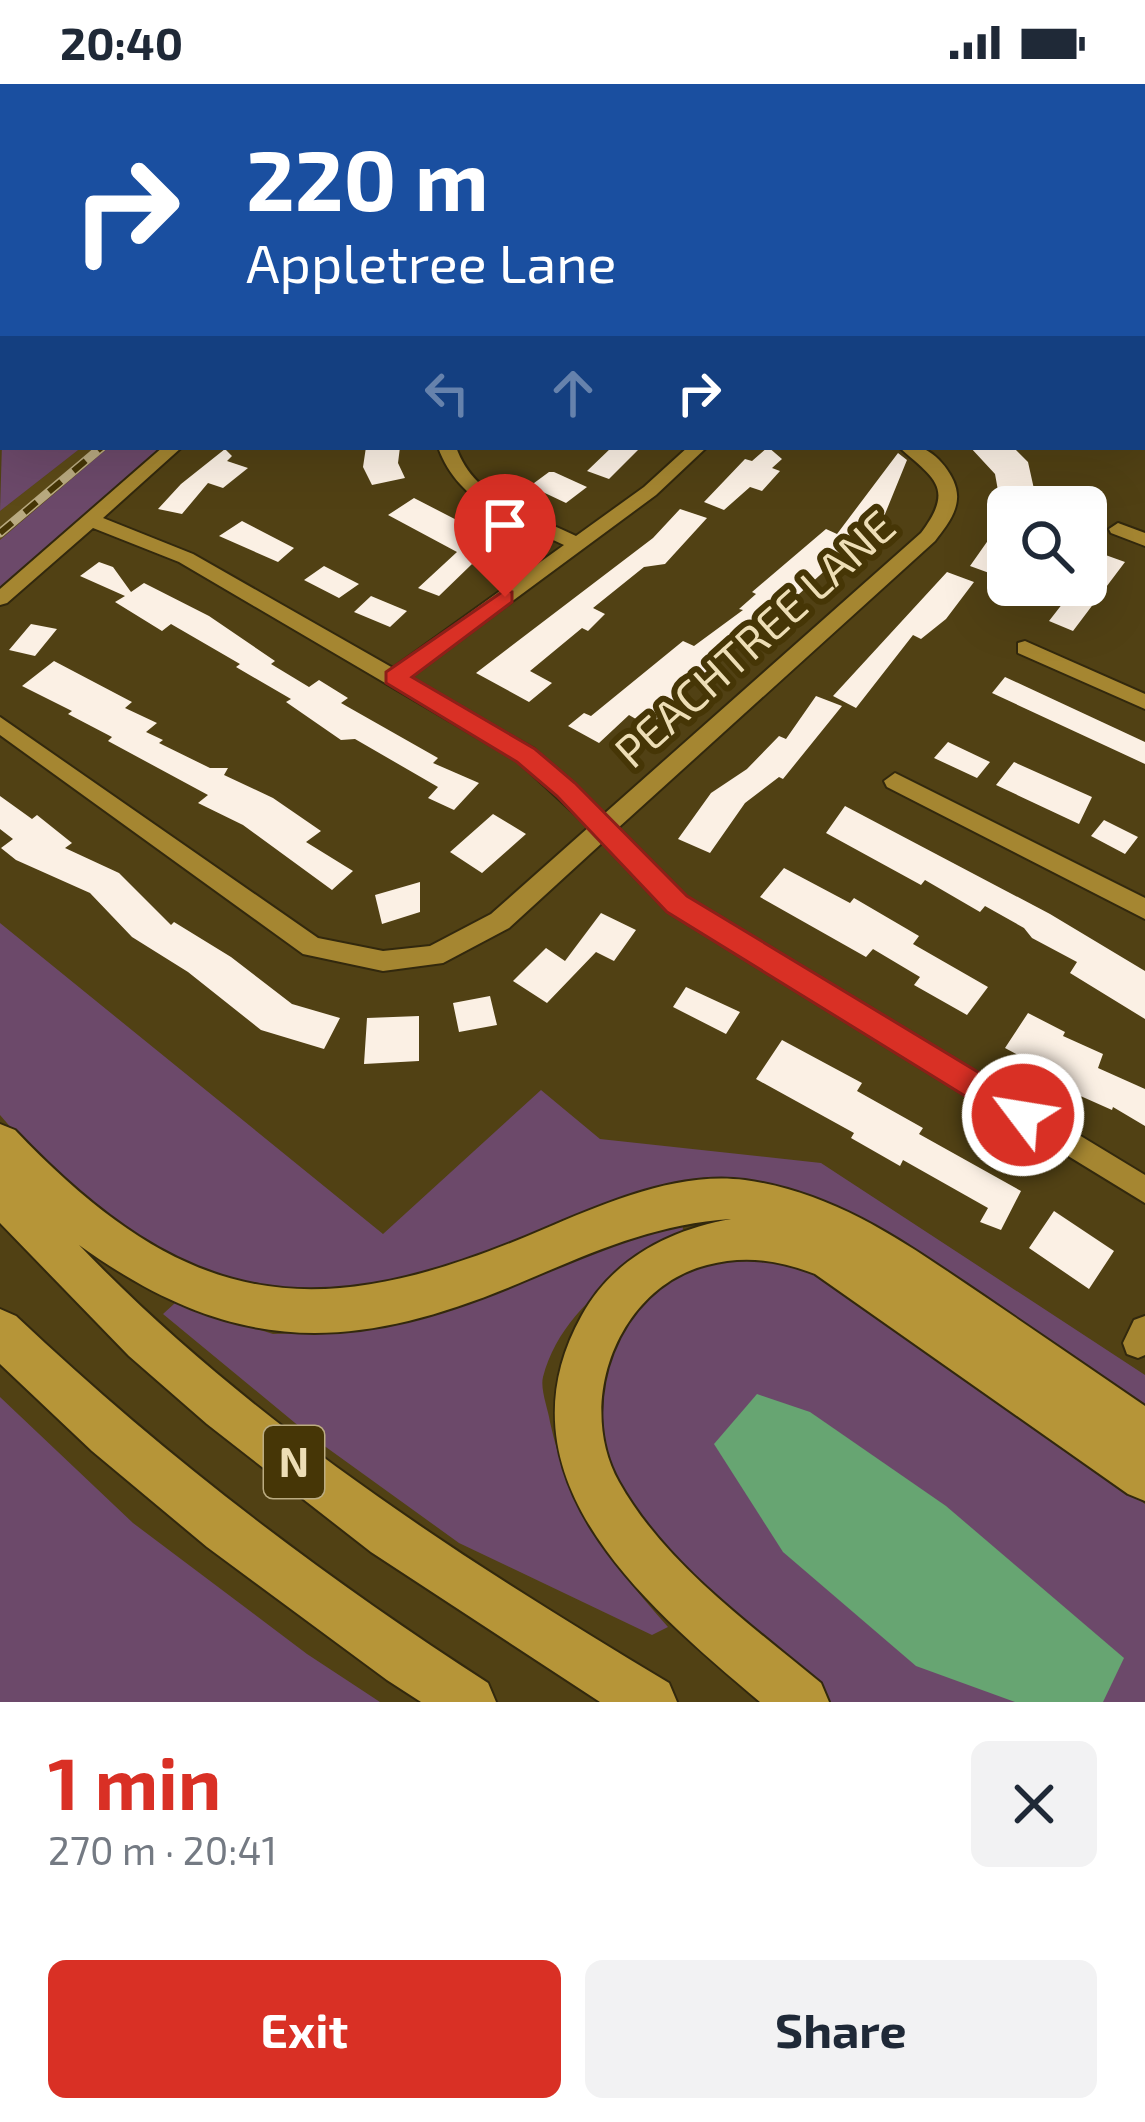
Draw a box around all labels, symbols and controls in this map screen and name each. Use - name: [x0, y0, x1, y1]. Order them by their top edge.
- text: 20:40: [60, 15, 183, 69]
- text: 220 m: [246, 127, 489, 228]
- icon: right: [48, 132, 204, 288]
- text: Appletree Lane: [246, 229, 617, 294]
- icon: left: [414, 360, 480, 426]
- icon: ahead: [540, 360, 606, 426]
- icon: right: [666, 360, 732, 426]
- pin: [454, 474, 556, 597]
- map controls: [987, 486, 1107, 606]
- button: search: [987, 486, 1107, 606]
- icon: arrive: [472, 492, 538, 558]
- street label: PEACHTREE LANE: [603, 498, 905, 777]
- position arrow: [960, 1052, 1086, 1178]
- road number: N: [264, 1426, 324, 1498]
- text: 1 min: [48, 1738, 221, 1824]
- button: close: [971, 1741, 1097, 1867]
- text: 270 m · 20:41: [48, 1826, 277, 1873]
- button: Exit: [48, 1960, 561, 2098]
- button: Share: [585, 1960, 1097, 2098]

